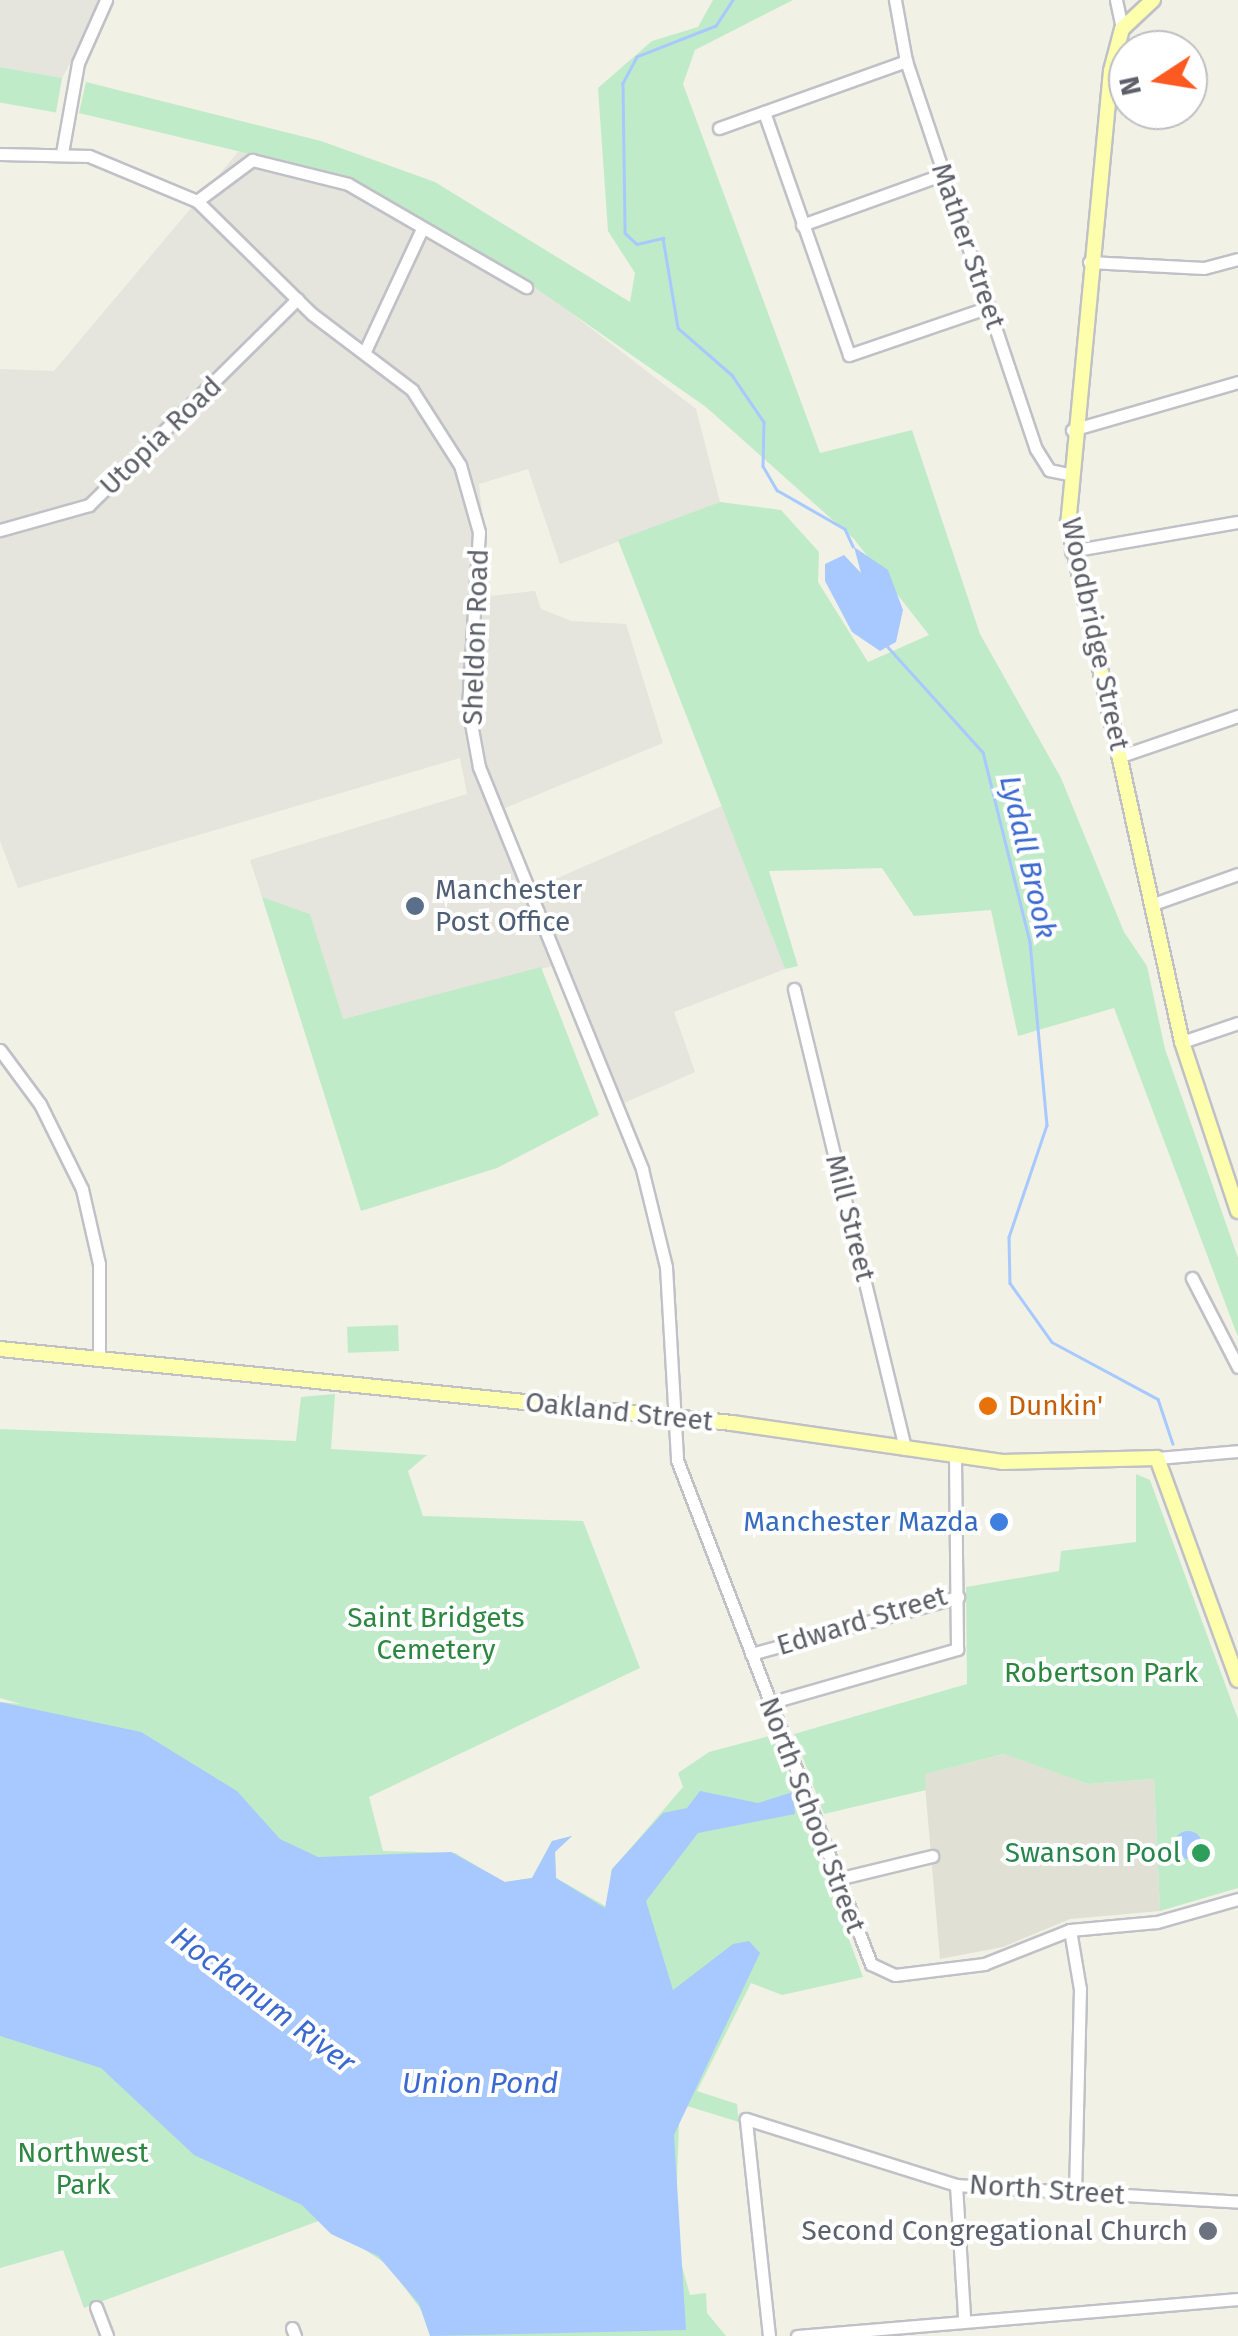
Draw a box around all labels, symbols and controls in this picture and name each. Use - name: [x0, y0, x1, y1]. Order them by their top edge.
- north arrow: [1108, 30, 1208, 130]
- text: N: [1112, 73, 1148, 98]
- street label: Mather Street: [924, 159, 1012, 333]
- street label: Utopia Road: [93, 370, 229, 502]
- street label: Woodbridge Street: [1054, 515, 1136, 753]
- street label: Sheldon Road: [456, 548, 496, 726]
- water label: Lydall Brook: [992, 772, 1064, 942]
- place label: Manchester Post Office: [435, 873, 582, 939]
- marker: Manchester Post Office: [404, 895, 426, 917]
- street label: Mill Street: [818, 1151, 882, 1285]
- street label: Oakland Street: [524, 1385, 714, 1439]
- place label: Dunkin': [1008, 1389, 1103, 1423]
- marker: Dunkin': [977, 1395, 999, 1417]
- place label: Manchester Mazda: [743, 1505, 979, 1539]
- marker: Manchester Mazda: [988, 1511, 1010, 1533]
- street label: Edward Street: [773, 1579, 951, 1663]
- park label: Saint Bridgets Cemetery: [347, 1601, 525, 1667]
- park label: Robertson Park: [1004, 1656, 1198, 1690]
- street label: North School Street: [752, 1692, 872, 1938]
- place label: Swanson Pool: [1005, 1836, 1181, 1870]
- marker: Swanson Pool: [1190, 1842, 1212, 1864]
- water label: Hockanum River: [164, 1919, 362, 2081]
- water label: Union Pond: [402, 2065, 558, 2101]
- park label: Northwest Park: [17, 2136, 149, 2202]
- street label: North Street: [968, 2168, 1126, 2212]
- place label: Second Congregational Church: [802, 2214, 1188, 2248]
- marker: Second Congregational Church: [1197, 2220, 1219, 2242]

